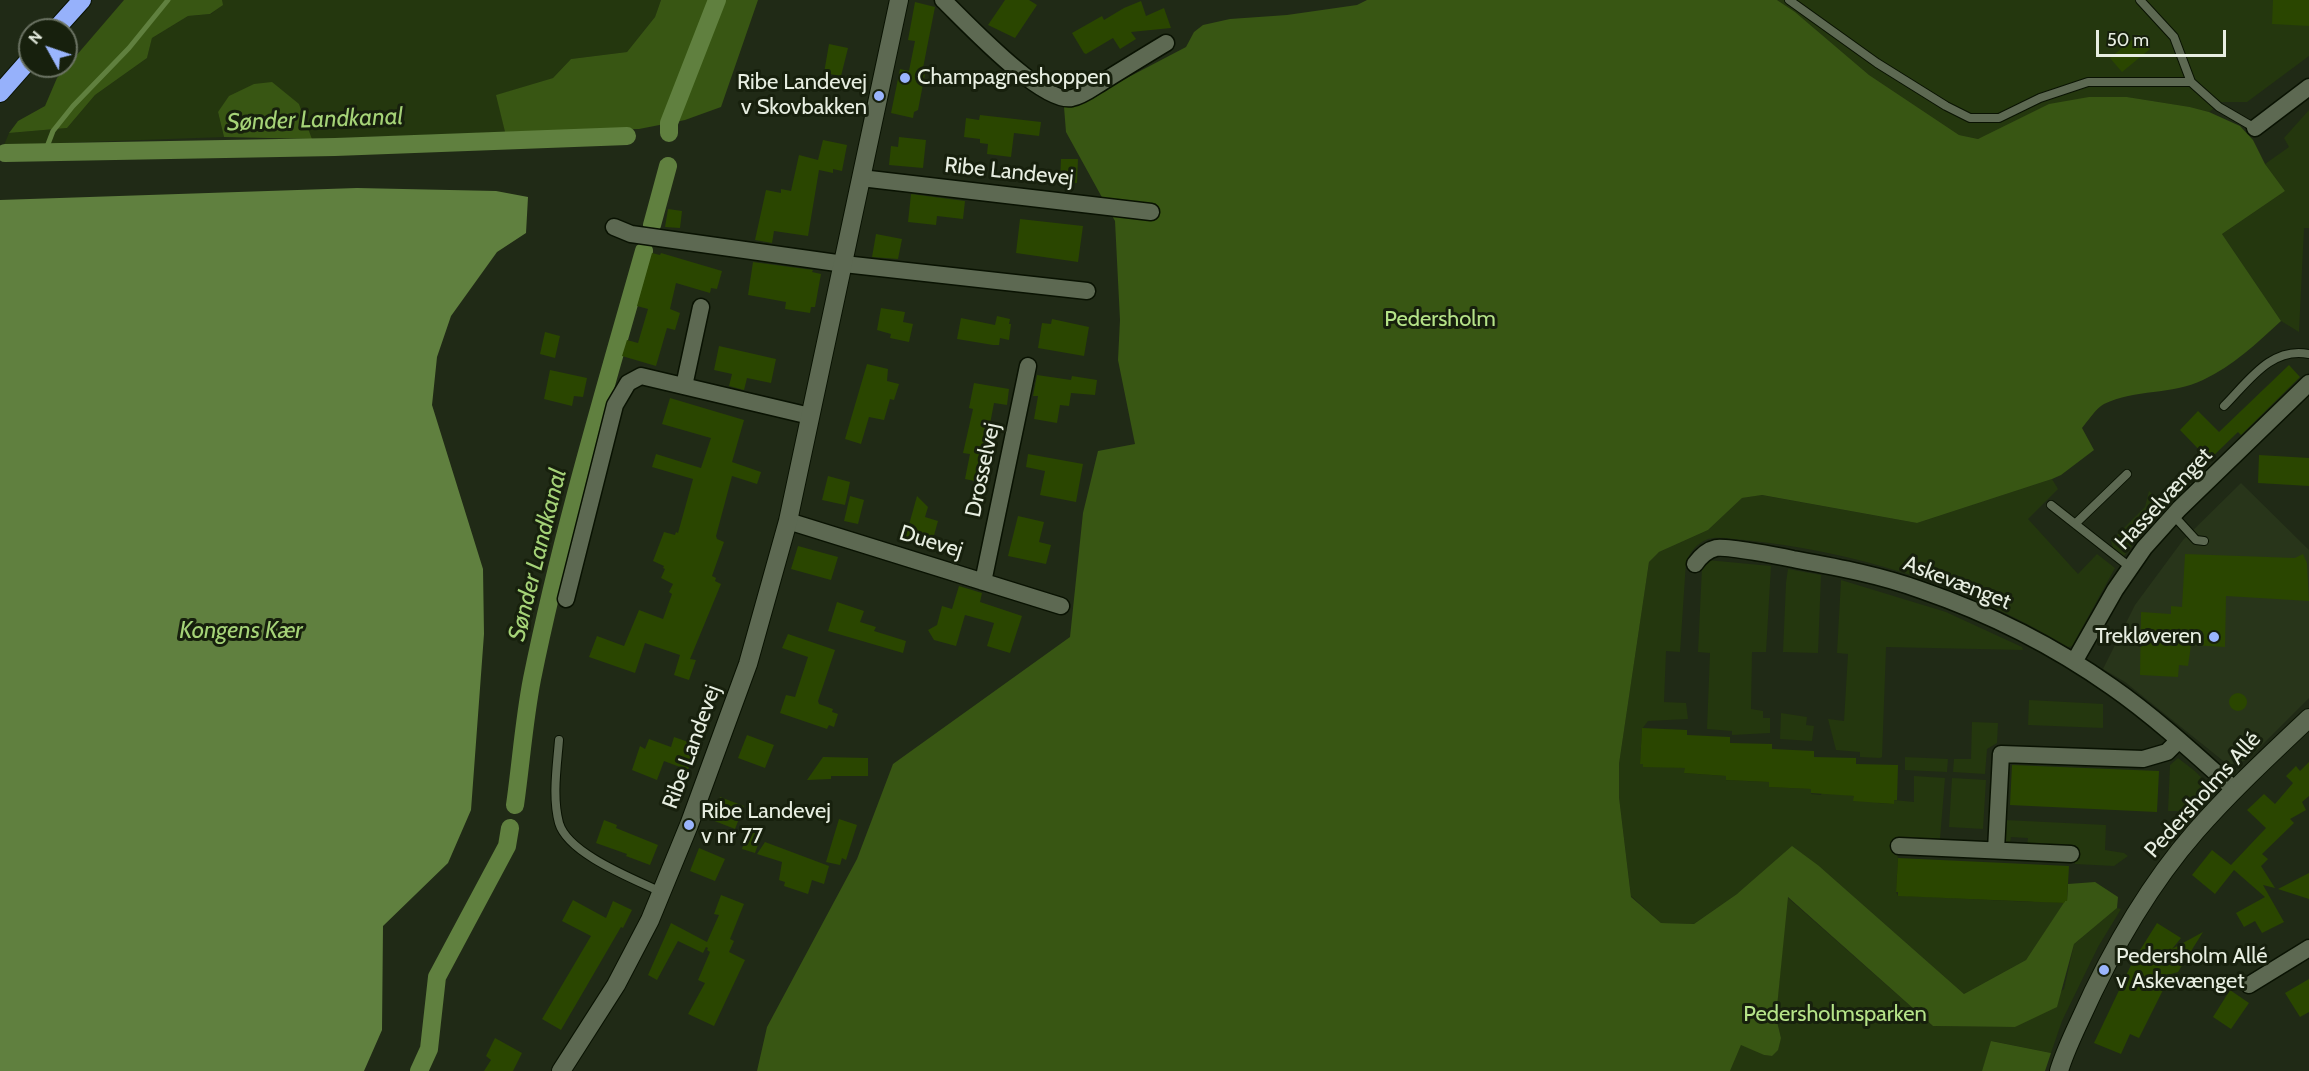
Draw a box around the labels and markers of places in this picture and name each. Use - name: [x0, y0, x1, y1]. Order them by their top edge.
- place label: Champagneshoppen: [917, 65, 1111, 91]
- place label: Ribe Landevej v Skovbakken: [737, 70, 867, 122]
- marker: Champagneshoppen: [898, 71, 912, 85]
- marker: Ribe Landevej v Skovbakken: [872, 89, 886, 103]
- place label: Trekløveren: [2095, 624, 2202, 650]
- marker: Trekløveren: [2207, 630, 2221, 644]
- place label: Ribe Landevej v nr 77: [701, 799, 831, 850]
- marker: Ribe Landevej v nr 77: [682, 818, 696, 832]
- place label: Pedersholm Allé v Askevænget: [2116, 944, 2267, 996]
- marker: Pedersholm Allé v Askevænget: [2097, 963, 2111, 977]

